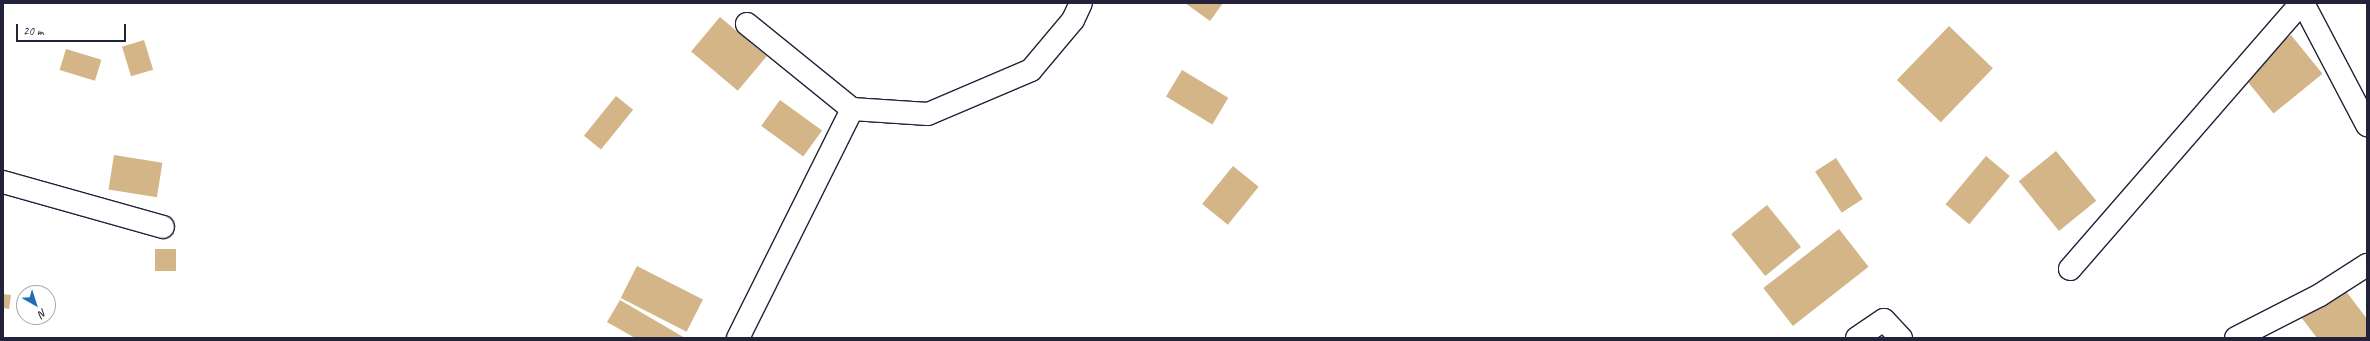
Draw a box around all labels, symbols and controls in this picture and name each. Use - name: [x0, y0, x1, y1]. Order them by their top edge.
- scale bar: [18, 16, 128, 42]
- text: 20 m: [23, 23, 43, 39]
- north arrow: [16, 285, 56, 325]
- text: N: [36, 306, 50, 321]

